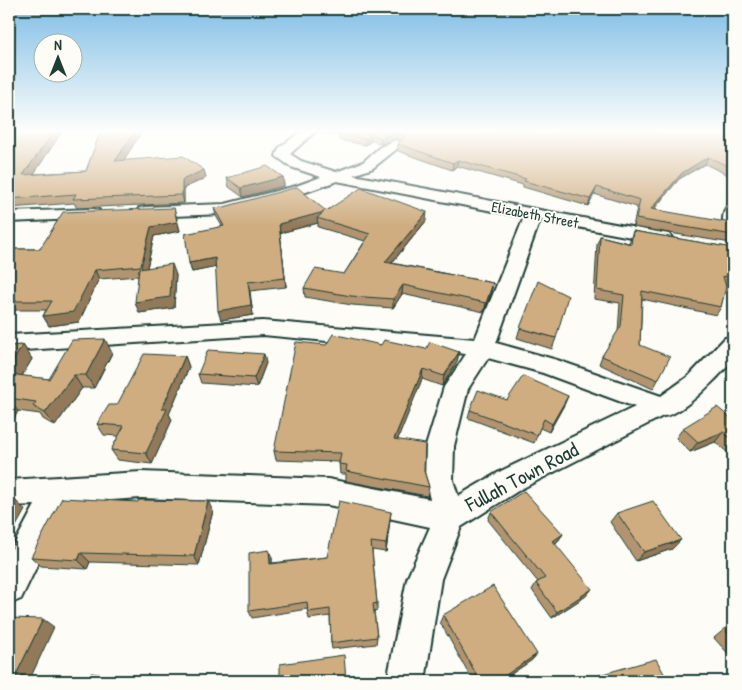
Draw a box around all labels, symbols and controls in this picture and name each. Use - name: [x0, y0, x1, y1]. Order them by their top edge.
- north arrow: [32, 32, 82, 82]
- text: N: [54, 35, 62, 54]
- street label: Elizabeth Street: [490, 196, 581, 233]
- street label: Fullah Town Road: [459, 435, 583, 519]

